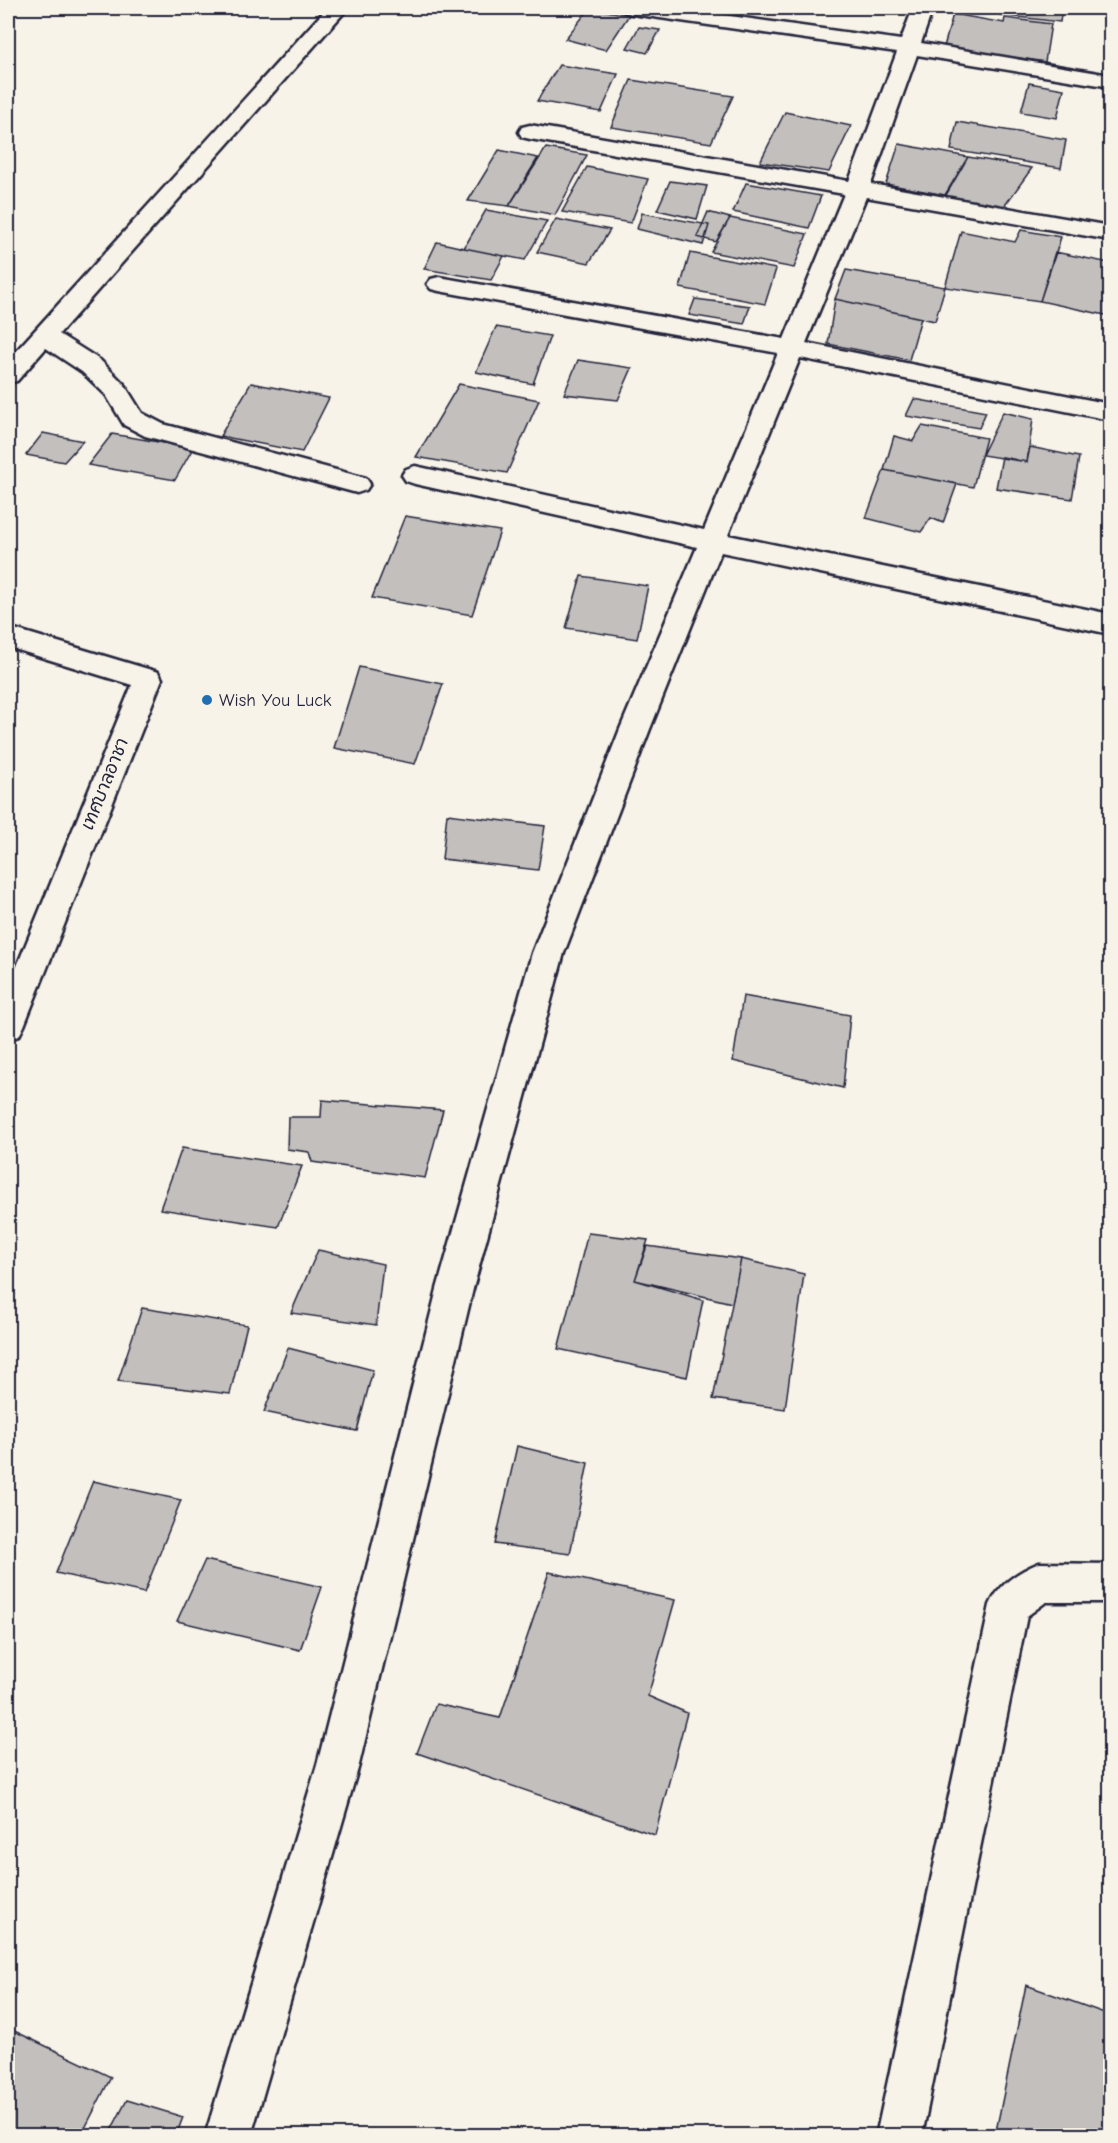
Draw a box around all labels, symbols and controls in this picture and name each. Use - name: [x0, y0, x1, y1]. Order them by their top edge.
- place label: Wish You Luck: [219, 690, 332, 711]
- marker: Wish You Luck: [200, 693, 214, 707]
- street label: เทศบาลอาชา: [77, 735, 133, 833]

